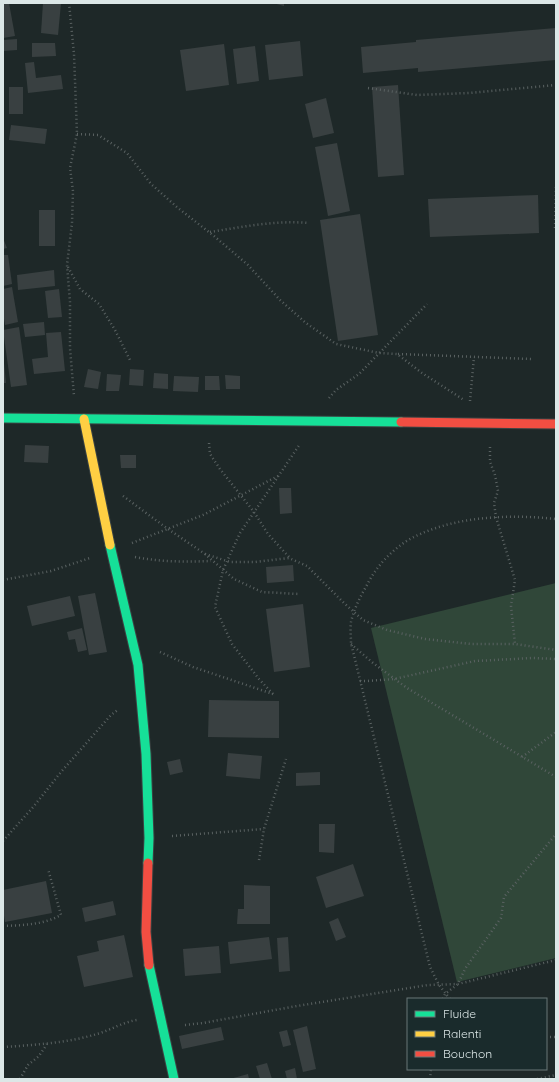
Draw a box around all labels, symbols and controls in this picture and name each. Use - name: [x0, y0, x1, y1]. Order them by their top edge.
- legend: [407, 998, 547, 1070]
- text: Fluide: [443, 1006, 476, 1021]
- text: Ralenti: [443, 1026, 481, 1041]
- text: Bouchon: [443, 1046, 492, 1061]

